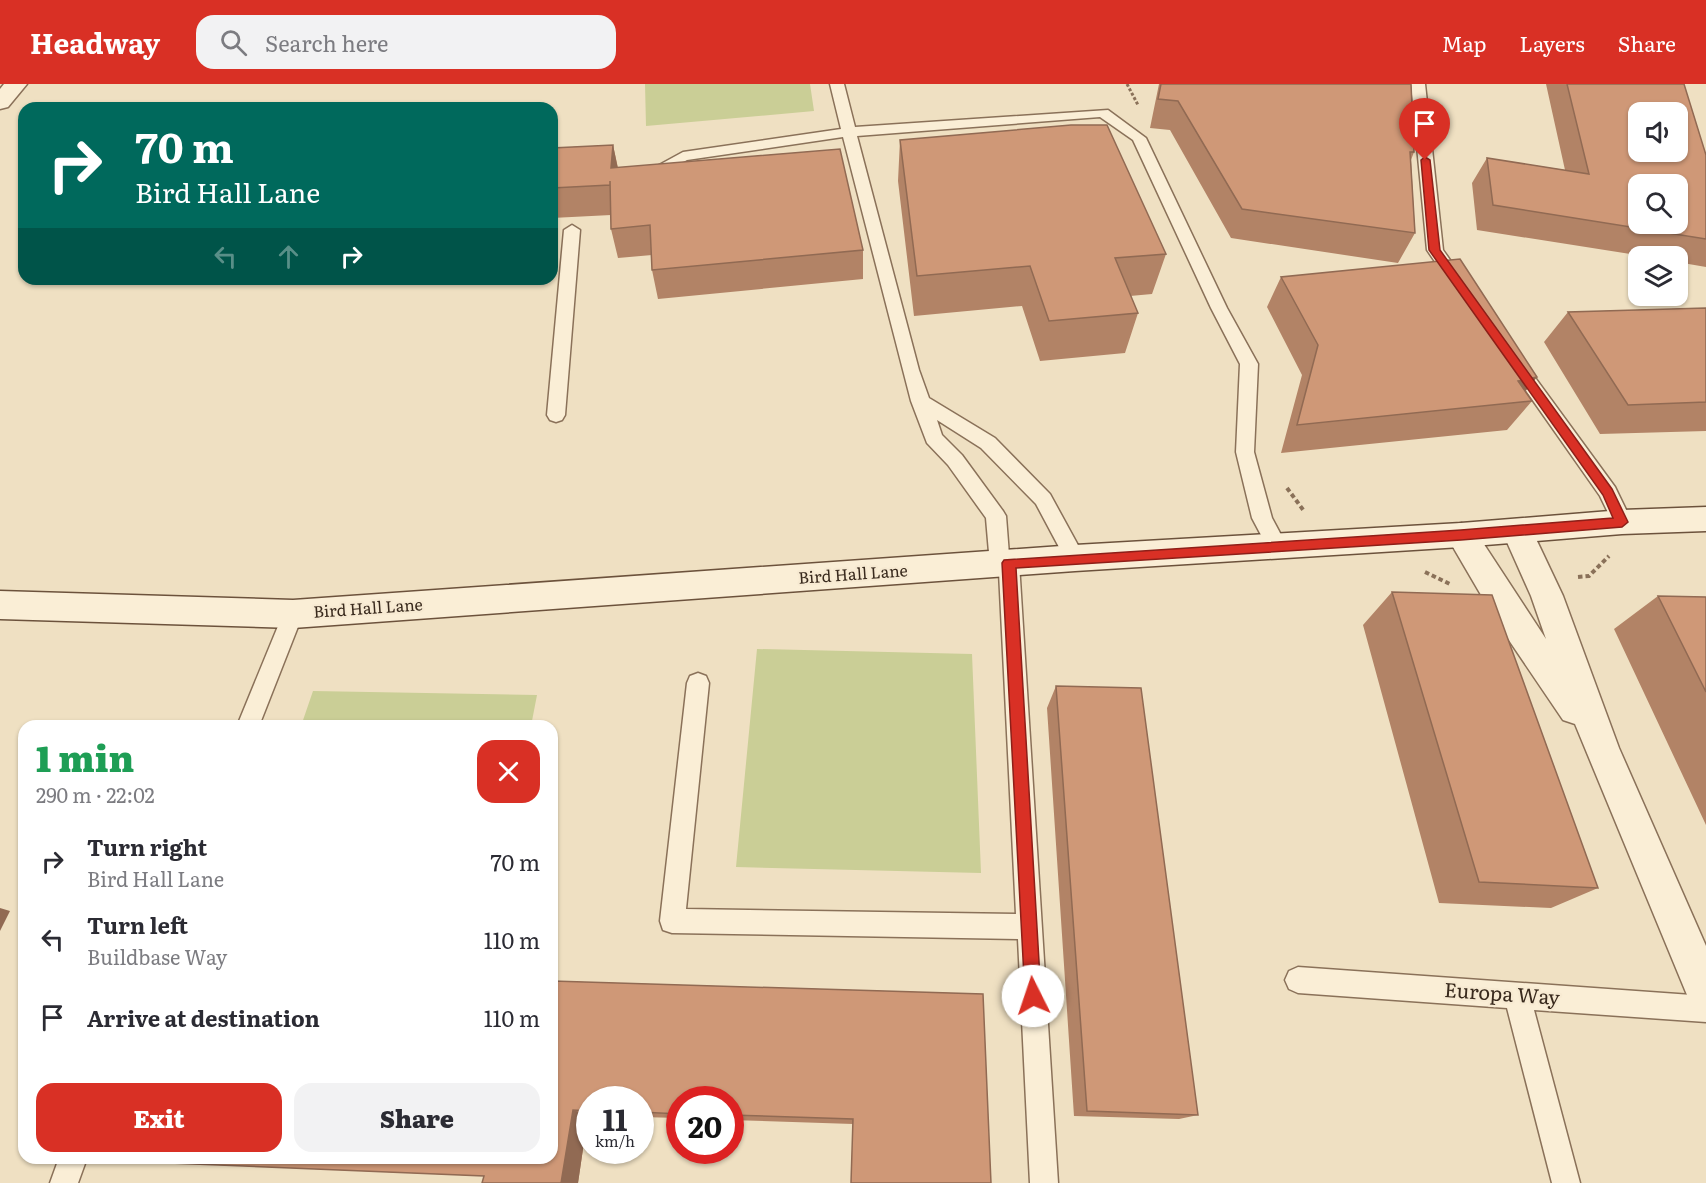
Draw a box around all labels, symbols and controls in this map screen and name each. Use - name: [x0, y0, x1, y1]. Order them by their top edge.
- search box: [196, 15, 616, 69]
- text: Headway: [30, 21, 160, 63]
- icon: search: [217, 26, 250, 59]
- text: Search here: [265, 26, 388, 59]
- text: Map: [1442, 27, 1487, 58]
- text: Layers: [1520, 27, 1585, 58]
- text: Share: [1618, 27, 1676, 58]
- pin: [1399, 98, 1450, 160]
- map controls: [1628, 102, 1688, 306]
- button: sound: [1628, 102, 1688, 162]
- icon: arrive: [1408, 107, 1441, 140]
- text: 70 m: [135, 114, 234, 176]
- icon: right: [36, 126, 114, 204]
- text: Bird Hall Lane: [135, 171, 320, 211]
- button: search: [1628, 174, 1688, 234]
- icon: left: [209, 240, 242, 273]
- icon: ahead: [272, 240, 305, 273]
- icon: right: [335, 240, 368, 273]
- button: layers: [1628, 246, 1688, 306]
- street label: Bird Hall Lane: [797, 557, 908, 589]
- street label: Bird Hall Lane: [312, 591, 423, 623]
- text: 1 min: [36, 730, 134, 783]
- button: close: [477, 740, 540, 803]
- text: 290 m · 22:02: [36, 779, 155, 809]
- text: Turn right: [87, 830, 207, 863]
- icon: right: [36, 845, 69, 878]
- text: 70 m: [490, 845, 540, 878]
- text: Bird Hall Lane: [87, 863, 224, 893]
- text: Turn left: [87, 908, 188, 941]
- icon: left: [36, 923, 69, 956]
- text: 110 m: [484, 923, 540, 956]
- text: Buildbase Way: [87, 941, 227, 971]
- position arrow: [1001, 964, 1065, 1028]
- street label: Europa Way: [1443, 973, 1561, 1011]
- icon: arrive: [36, 1001, 69, 1034]
- text: Arrive at destination: [87, 1001, 320, 1034]
- text: 110 m: [484, 1001, 540, 1034]
- button: Exit: [36, 1083, 282, 1152]
- button: Share: [294, 1083, 540, 1152]
- speed limit sign: 20: [666, 1086, 744, 1164]
- text: 11: [603, 1096, 627, 1140]
- text: km/h: [595, 1129, 635, 1152]

